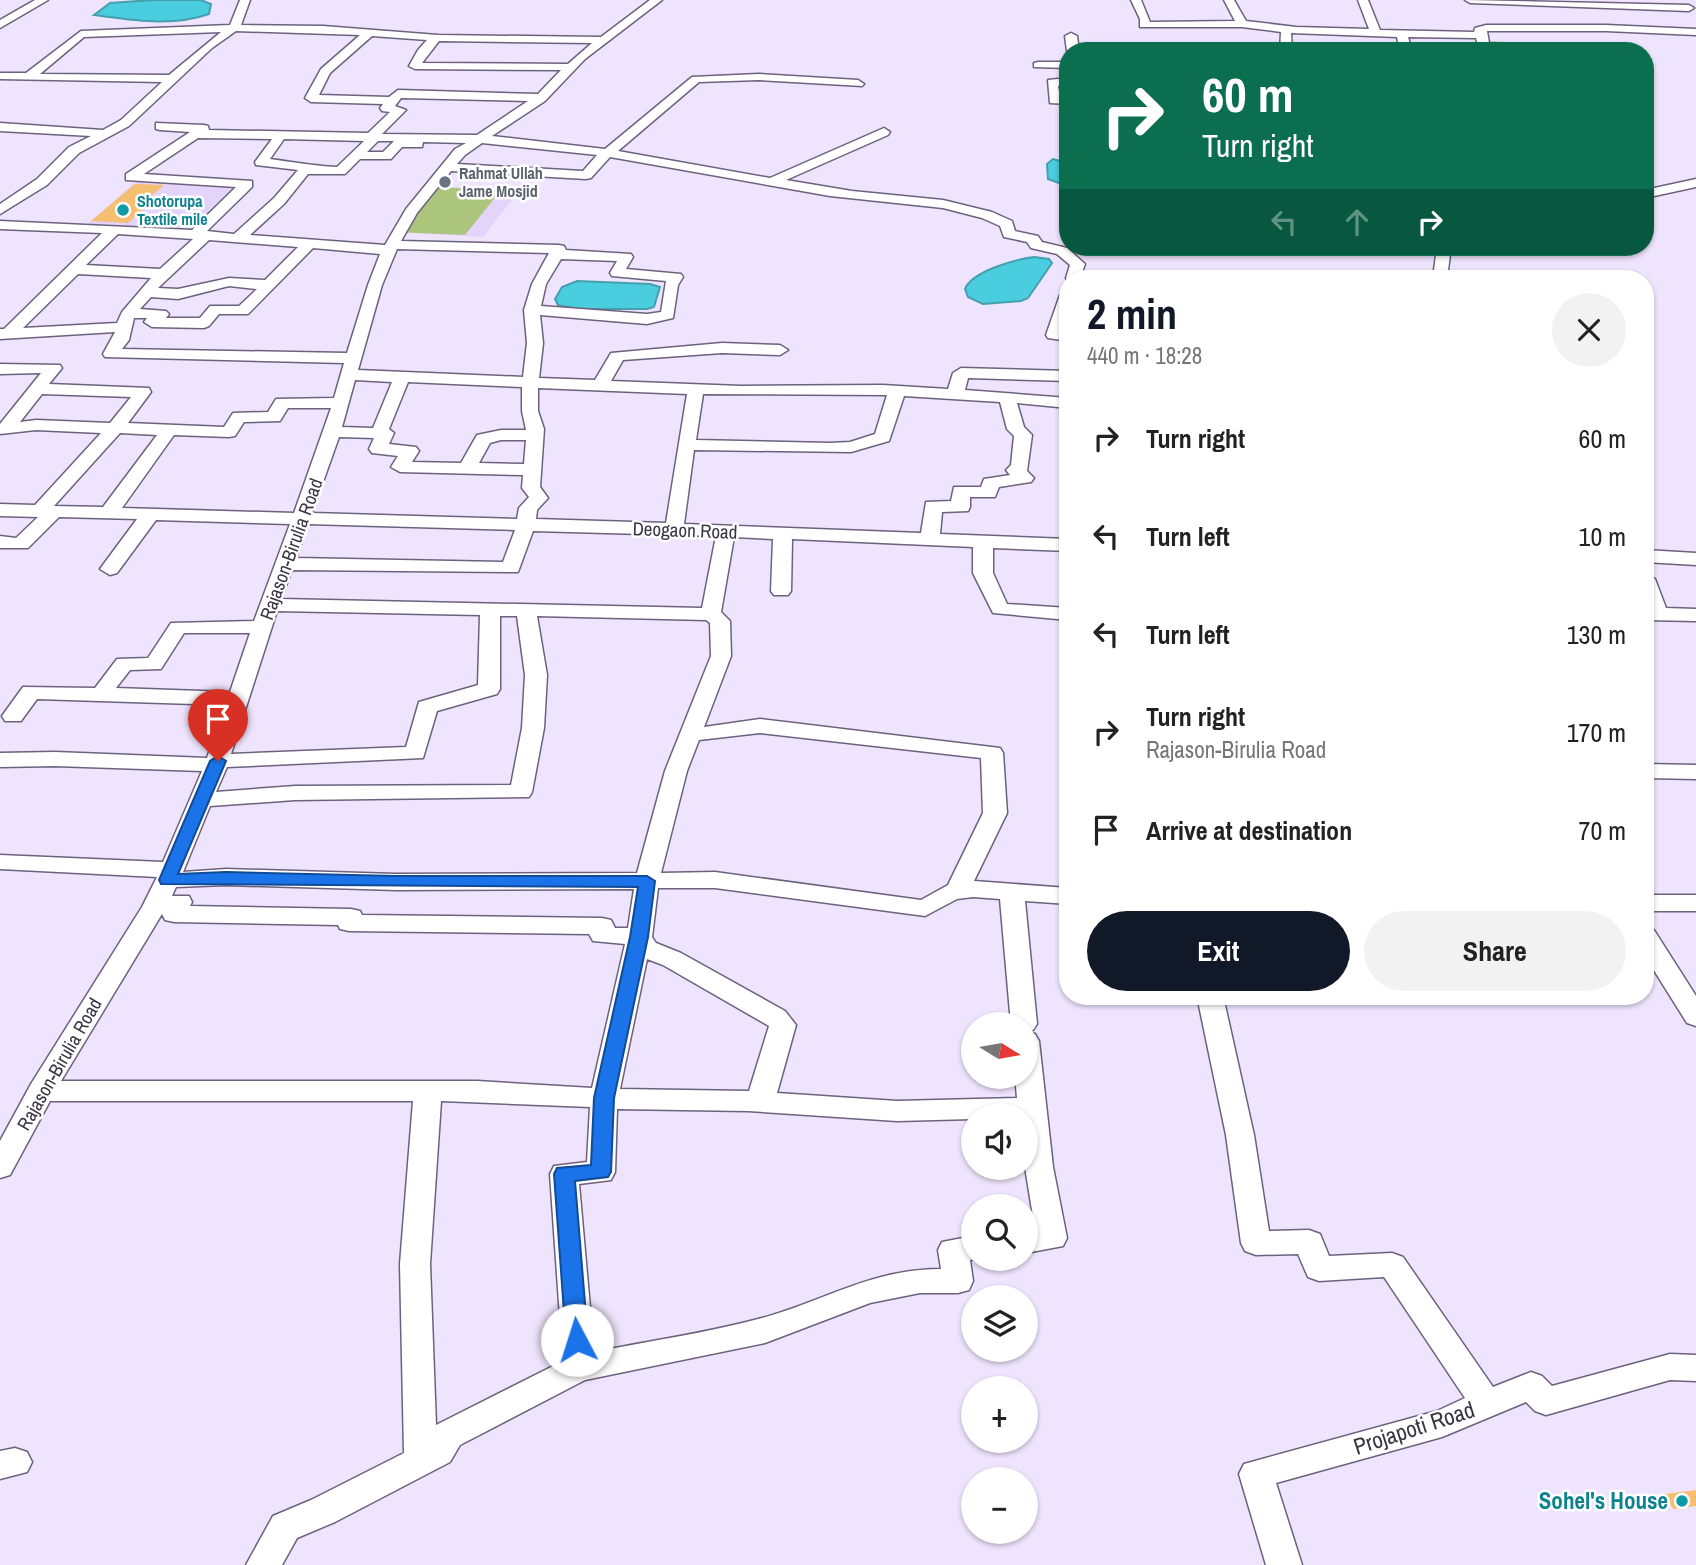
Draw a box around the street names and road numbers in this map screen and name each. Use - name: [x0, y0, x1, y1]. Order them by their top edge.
- street label: Rajason-Birulia Road: [253, 475, 329, 623]
- street label: Deogaon Road: [632, 515, 738, 545]
- street label: Rajason-Birulia Road: [11, 993, 107, 1135]
- street label: Projapoti Road: [1349, 1393, 1478, 1462]

